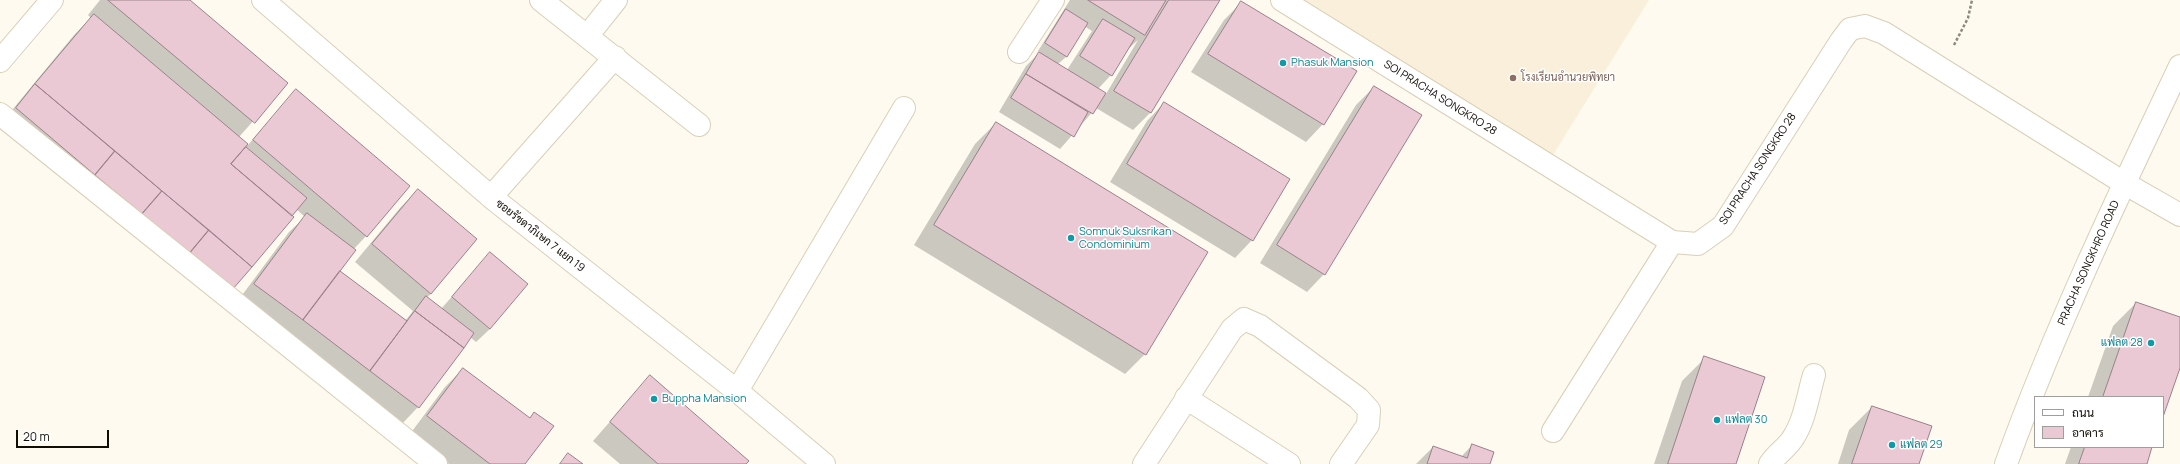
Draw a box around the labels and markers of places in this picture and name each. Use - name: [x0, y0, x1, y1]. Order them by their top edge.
- place label: Phasuk Mansion: [1291, 56, 1374, 70]
- marker: Phasuk Mansion: [1278, 58, 1288, 68]
- place label: โรงเรียนอำนวยพิทยา: [1521, 71, 1615, 85]
- marker: โรงเรียนอำนวยพิทยา: [1508, 73, 1518, 83]
- place label: Somnuk Suksrikan Condominium: [1079, 225, 1171, 251]
- marker: Somnuk Suksrikan Condominium: [1066, 233, 1076, 243]
- place label: แฟลต 28: [2101, 336, 2143, 350]
- marker: แฟลต 28: [2146, 338, 2156, 348]
- place label: Buppha Mansion: [662, 392, 746, 406]
- marker: Buppha Mansion: [649, 394, 659, 404]
- place label: แฟลต 30: [1725, 413, 1767, 427]
- marker: แฟลต 30: [1712, 415, 1722, 425]
- place label: แฟลต 29: [1900, 438, 1943, 452]
- marker: แฟลต 29: [1887, 440, 1897, 450]

